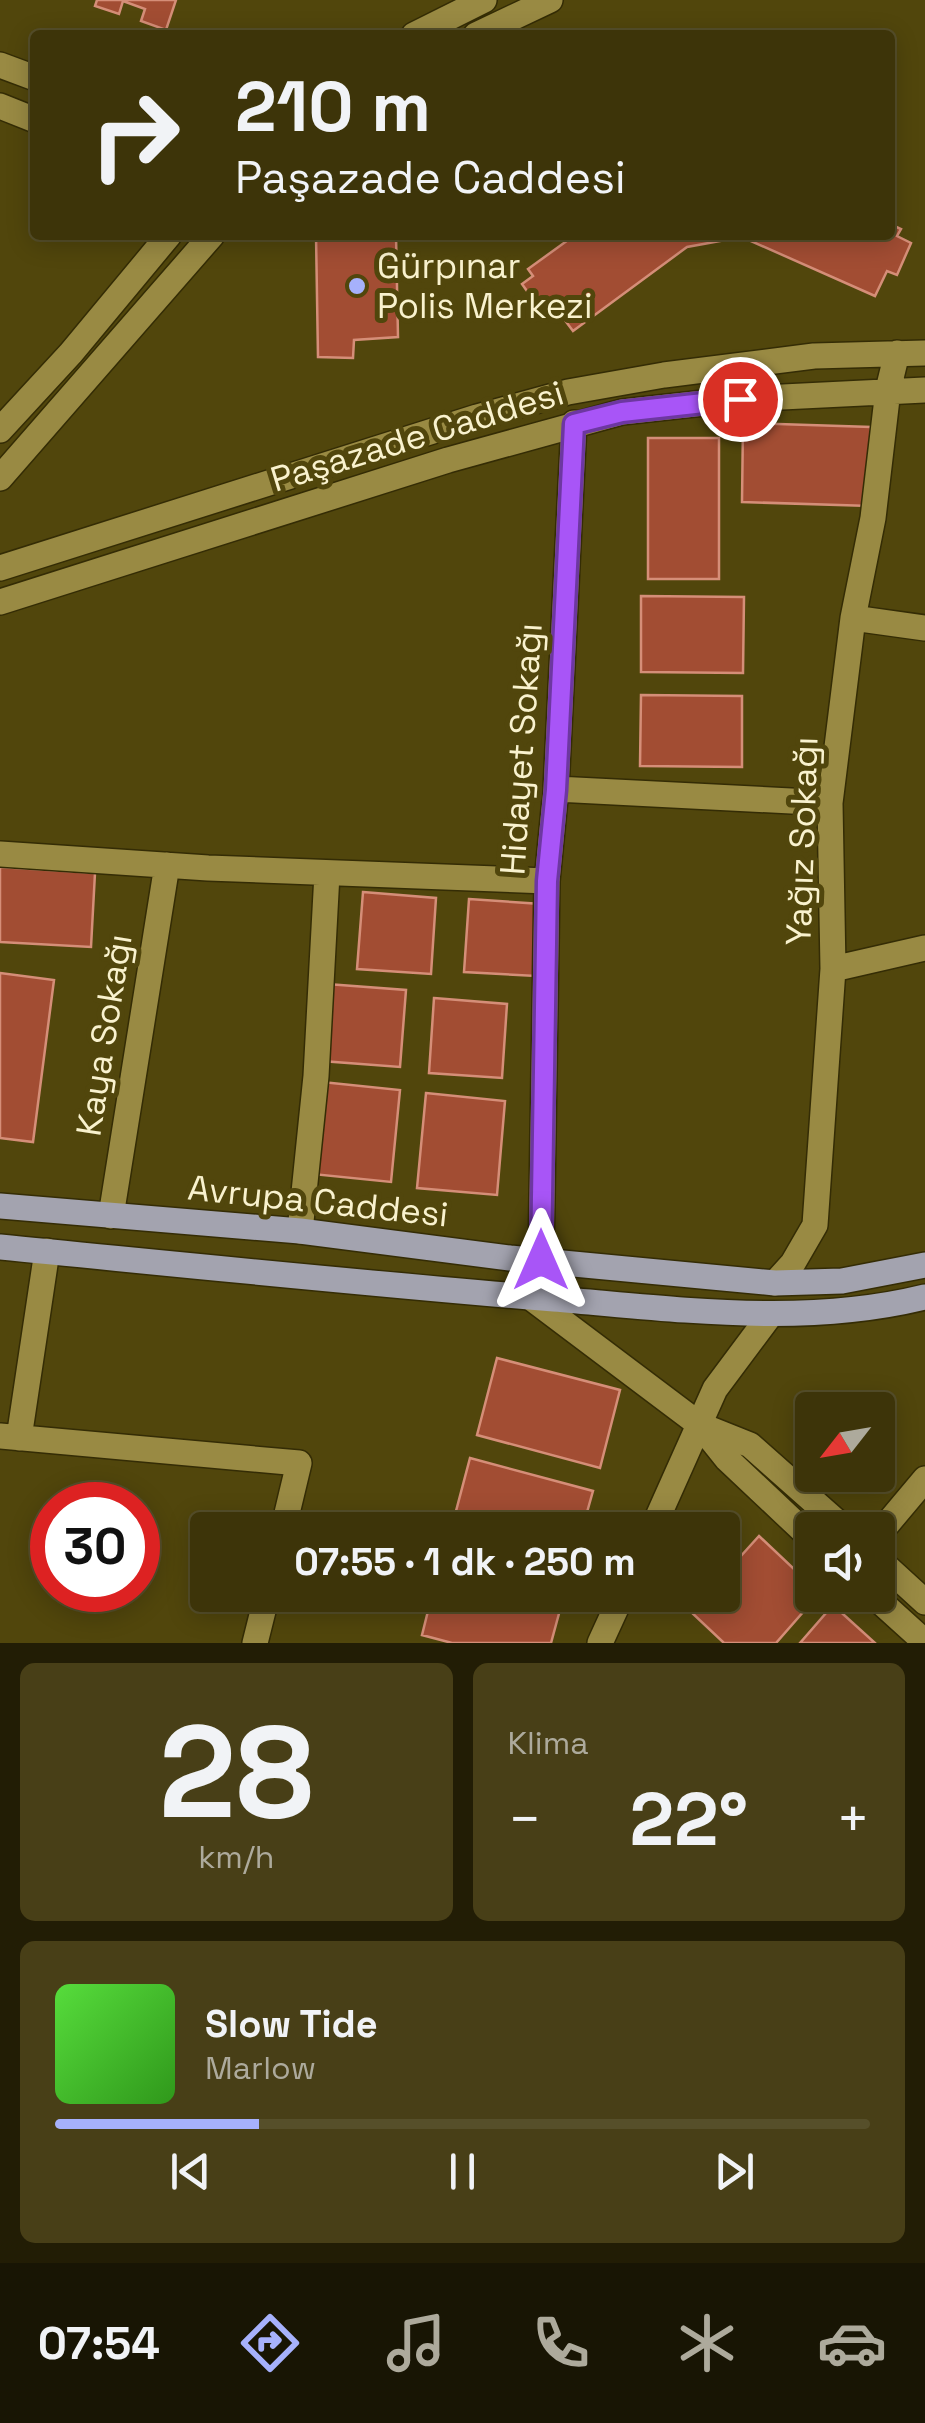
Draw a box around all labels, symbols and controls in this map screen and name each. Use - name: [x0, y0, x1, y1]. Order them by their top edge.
- text: 210 m: [235, 62, 431, 151]
- icon: right: [70, 70, 200, 200]
- text: Paşazade Caddesi: [235, 149, 626, 206]
- place label: Gürpınar Polis Merkezi: [377, 244, 593, 328]
- marker: Gürpınar Polis Merkezi: [346, 275, 368, 297]
- pin: [698, 357, 783, 442]
- street label: Paşazade Caddesi: [265, 371, 569, 501]
- icon: arrive: [713, 372, 768, 427]
- street label: Hidayet Sokağı: [490, 622, 552, 876]
- street label: Yağız Sokağı: [776, 736, 828, 946]
- street label: Kaya Sokağı: [66, 931, 142, 1139]
- street label: Avrupa Caddesi: [186, 1165, 450, 1237]
- position arrow: [489, 1208, 593, 1312]
- north arrow: [795, 1392, 895, 1492]
- map controls: [795, 1392, 895, 1612]
- speed limit sign: 30: [30, 1482, 160, 1612]
- button: sound: [795, 1512, 895, 1612]
- text: 07:55 · 1 dk · 250 m: [294, 1538, 636, 1586]
- text: 28: [159, 1689, 314, 1855]
- text: Klima: [508, 1723, 589, 1763]
- text: 22°: [629, 1771, 748, 1867]
- text: −: [508, 1784, 542, 1854]
- text: +: [836, 1784, 870, 1854]
- text: km/h: [198, 1837, 274, 1877]
- text: Slow Tide: [205, 2000, 378, 2048]
- text: Marlow: [205, 2048, 316, 2088]
- icon: previous: [163, 2144, 218, 2199]
- icon: pause: [435, 2144, 490, 2199]
- icon: next: [707, 2144, 762, 2199]
- icon: directions: [235, 2308, 305, 2378]
- icon: music: [381, 2308, 451, 2378]
- icon: phone: [526, 2308, 596, 2378]
- icon: climate: [672, 2308, 742, 2378]
- icon: car: [817, 2308, 887, 2378]
- text: 07:54: [38, 2315, 160, 2372]

